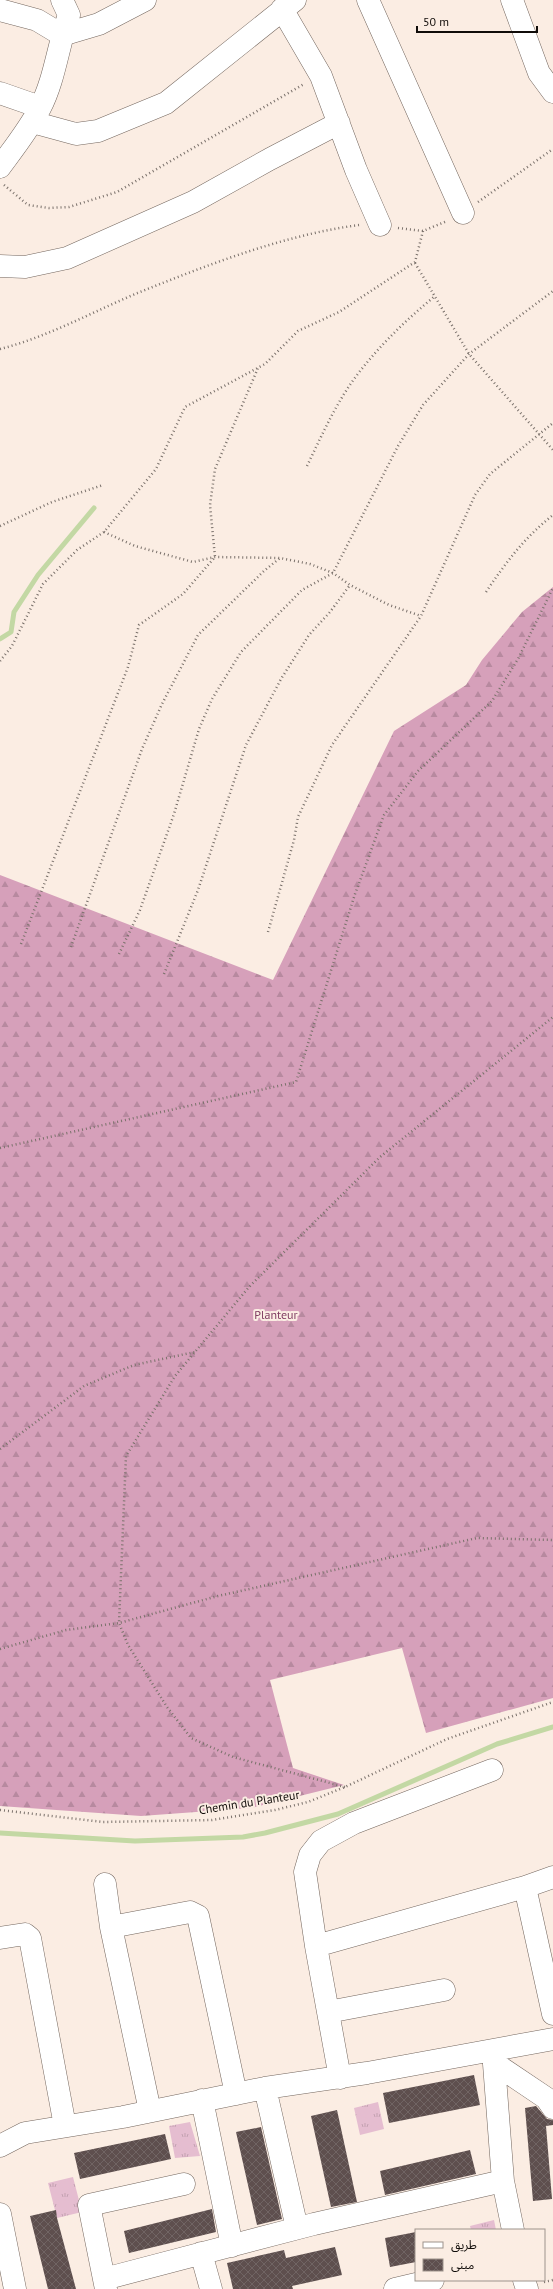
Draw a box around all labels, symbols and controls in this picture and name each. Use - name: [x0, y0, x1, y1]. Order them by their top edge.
- scale bar: [417, 8, 537, 34]
- text: 50 m: [423, 14, 449, 29]
- park label: Planteur: [254, 1307, 298, 1322]
- street label: Chemin du Planteur: [198, 1787, 300, 1817]
- legend: [415, 2229, 545, 2281]
- text: طريق: [451, 2237, 477, 2253]
- text: مبنى: [451, 2257, 474, 2272]

